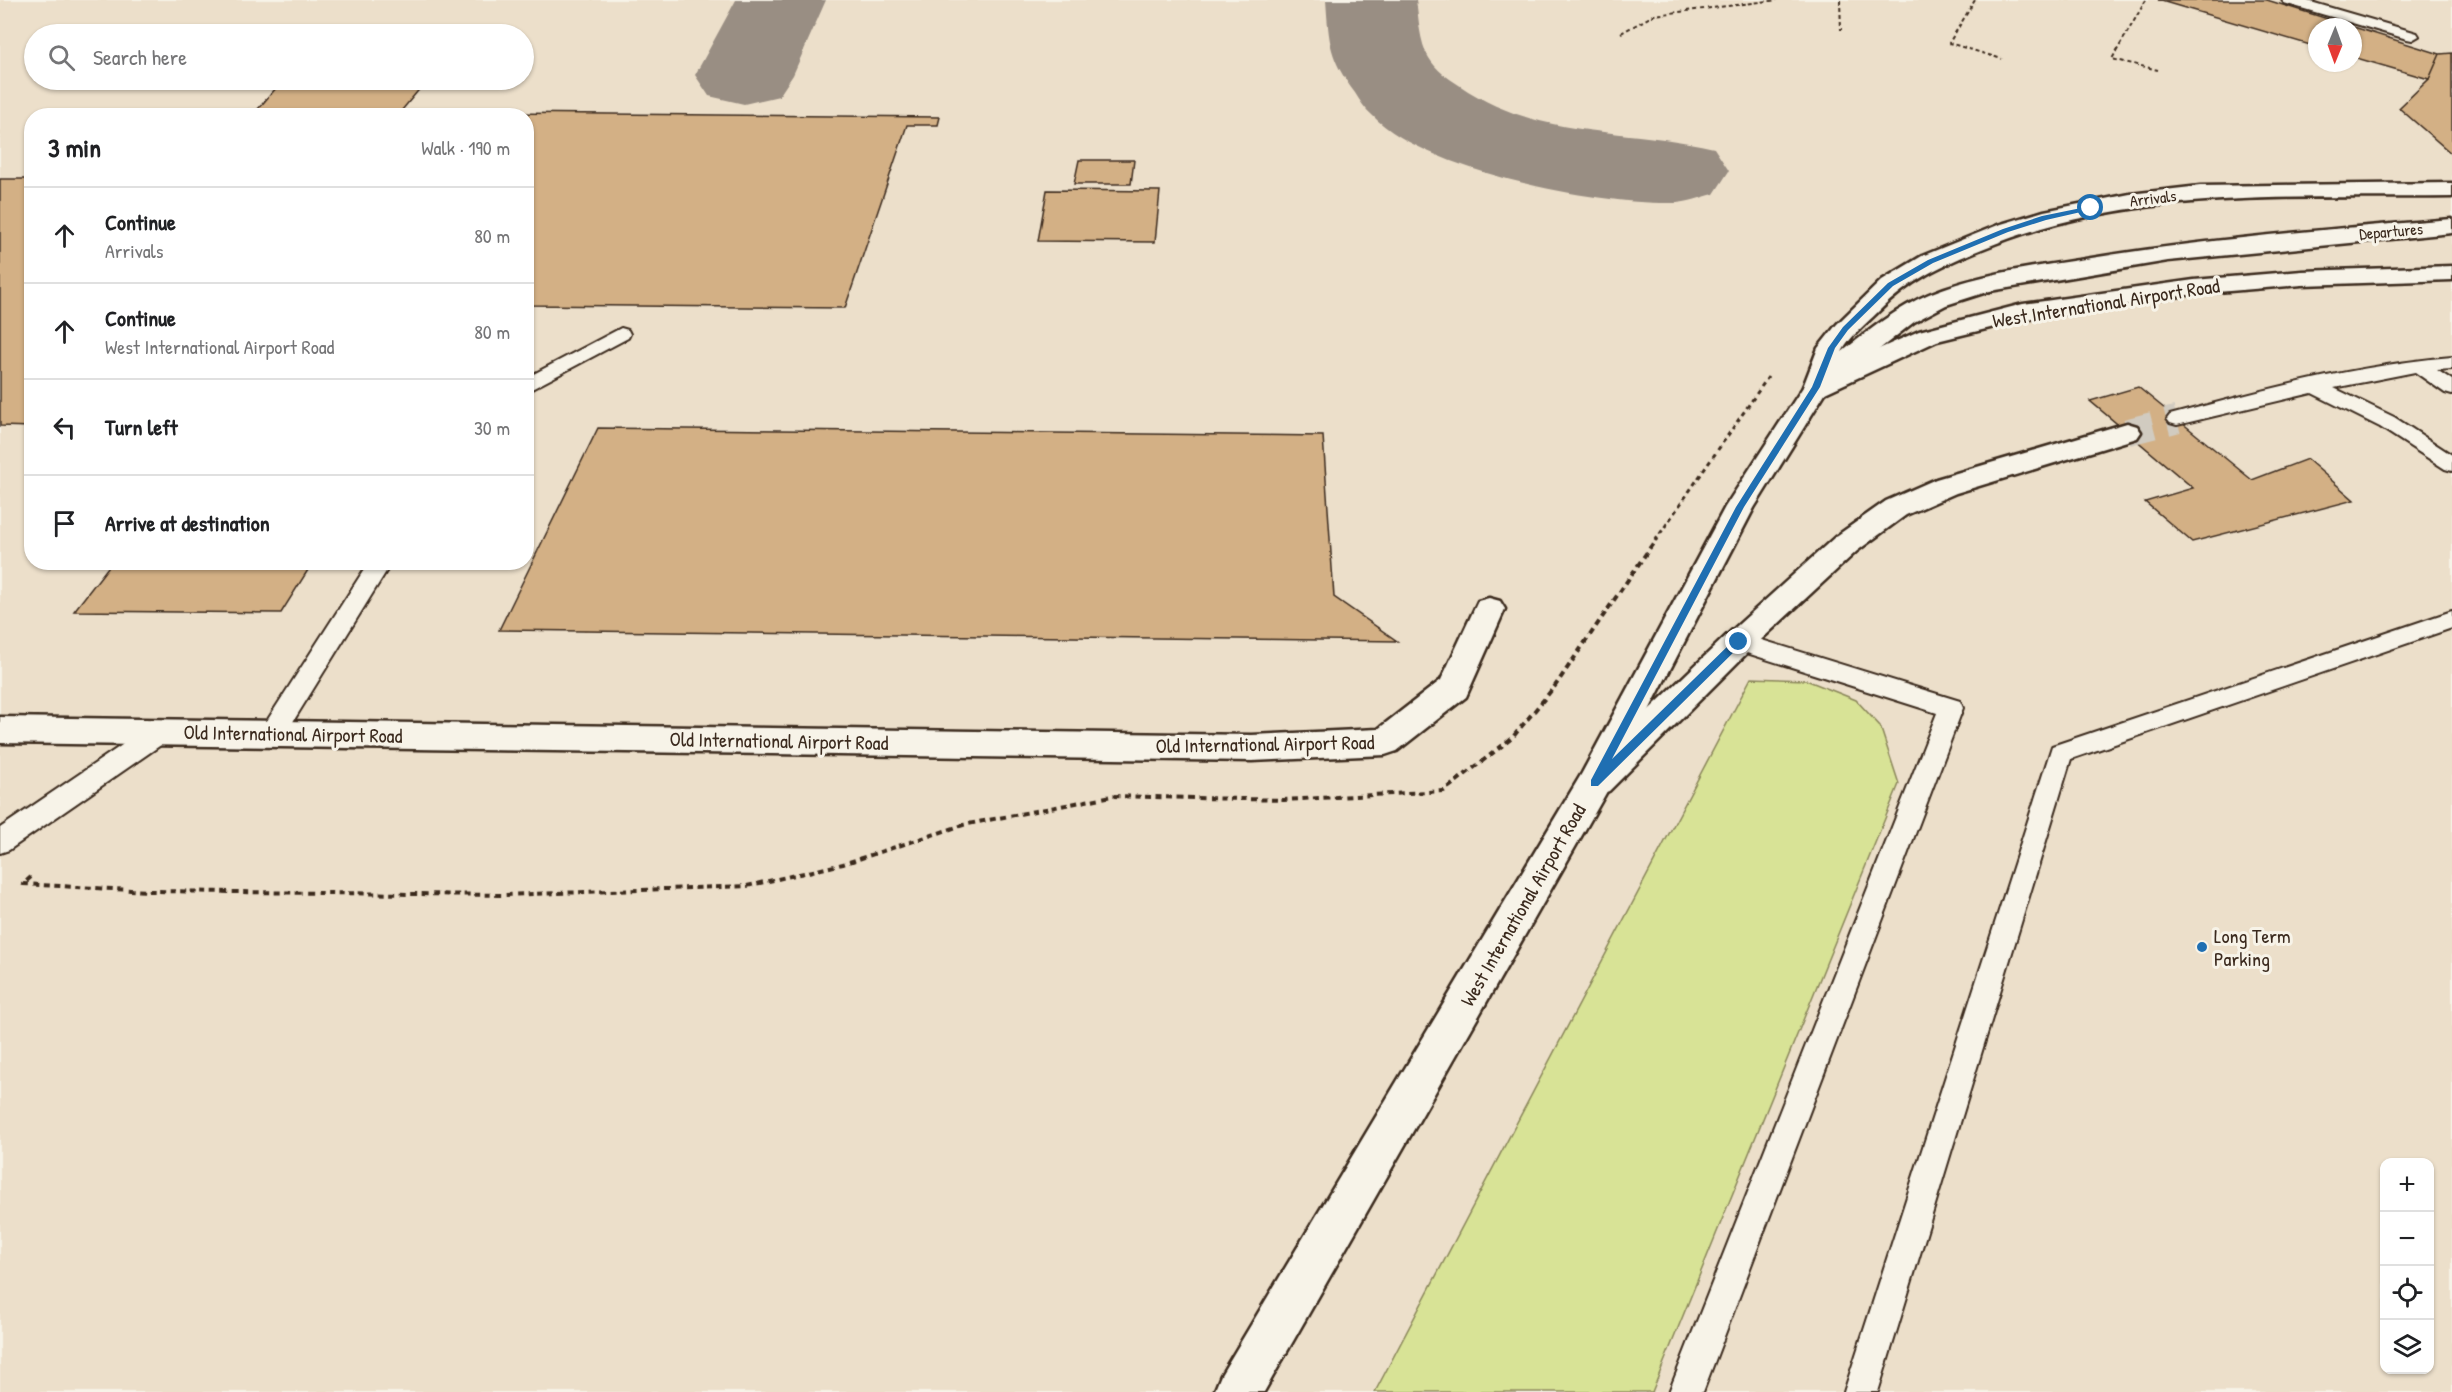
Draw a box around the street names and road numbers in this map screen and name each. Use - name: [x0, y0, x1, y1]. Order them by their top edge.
- street label: Arrivals: [2128, 184, 2178, 212]
- street label: Departures: [2358, 217, 2424, 245]
- street label: West International Airport Road: [1991, 271, 2221, 334]
- street label: Old International Airport Road: [183, 718, 403, 749]
- street label: Old International Airport Road: [669, 725, 889, 756]
- street label: Old International Airport Road: [1155, 728, 1375, 759]
- street label: West International Airport Road: [1454, 799, 1592, 1011]

